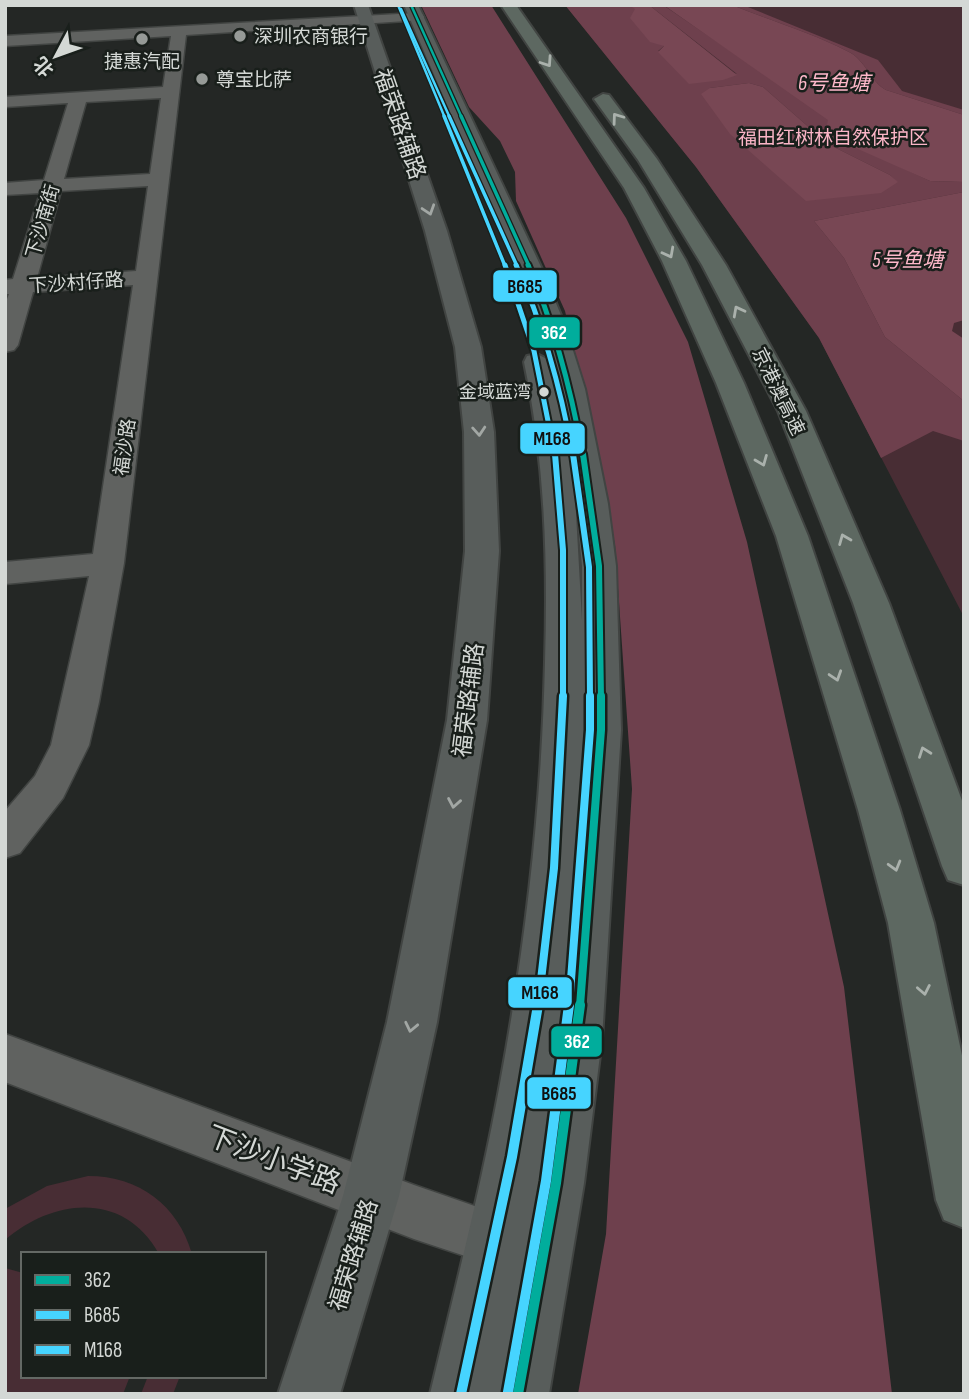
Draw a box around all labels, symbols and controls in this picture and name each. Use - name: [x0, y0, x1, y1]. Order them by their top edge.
- north arrow: [21, 21, 91, 91]
- place label: 深圳农商银行: [254, 26, 368, 49]
- marker: 深圳农商银行: [232, 28, 248, 44]
- marker: 捷惠汽配: [134, 31, 150, 47]
- text: 北: [29, 51, 59, 81]
- place label: 捷惠汽配: [104, 51, 180, 74]
- one-way arrow: [539, 54, 552, 67]
- street label: 福荣路辅路: [367, 65, 431, 183]
- place label: 尊宝比萨: [216, 69, 292, 92]
- marker: 尊宝比萨: [194, 71, 210, 87]
- water label: 6号鱼塘: [798, 71, 873, 96]
- one-way arrow: [613, 114, 626, 126]
- park label: 福田红树林自然保护区: [738, 127, 928, 150]
- street label: 下沙南街: [22, 182, 65, 261]
- one-way arrow: [421, 203, 435, 215]
- one-way arrow: [661, 246, 674, 258]
- water label: 5号鱼塘: [872, 248, 947, 273]
- street label: 下沙村仔路: [28, 269, 124, 298]
- line badge: B685: [492, 269, 558, 303]
- text: B685: [507, 276, 543, 299]
- one-way arrow: [733, 305, 747, 318]
- line badge: 362: [528, 316, 581, 349]
- text: 362: [541, 322, 567, 345]
- street label: 京港澳高速: [746, 344, 809, 439]
- place label: 金域蓝湾: [459, 382, 531, 403]
- marker: 金域蓝湾: [537, 385, 551, 399]
- street label: 福沙路: [110, 417, 141, 477]
- line badge: M168: [519, 422, 586, 455]
- one-way arrow: [471, 425, 486, 436]
- text: M168: [533, 428, 571, 451]
- one-way arrow: [753, 454, 767, 466]
- one-way arrow: [839, 534, 853, 546]
- street label: 福荣路辅路: [448, 641, 490, 759]
- one-way arrow: [828, 669, 843, 681]
- one-way arrow: [918, 746, 932, 758]
- one-way arrow: [447, 797, 462, 809]
- one-way arrow: [887, 860, 901, 872]
- line badge: M168: [507, 976, 573, 1009]
- text: M168: [521, 982, 559, 1005]
- one-way arrow: [916, 984, 931, 996]
- one-way arrow: [404, 1021, 419, 1033]
- line badge: 362: [550, 1025, 603, 1058]
- text: 362: [564, 1031, 590, 1054]
- line badge: B685: [526, 1076, 592, 1110]
- text: B685: [541, 1083, 577, 1106]
- street label: 下沙小学路: [202, 1120, 345, 1201]
- street label: 福荣路辅路: [324, 1196, 384, 1314]
- legend: [21, 1252, 266, 1378]
- text: 362: [84, 1268, 111, 1293]
- text: B685: [84, 1303, 120, 1328]
- text: M168: [84, 1338, 122, 1363]

